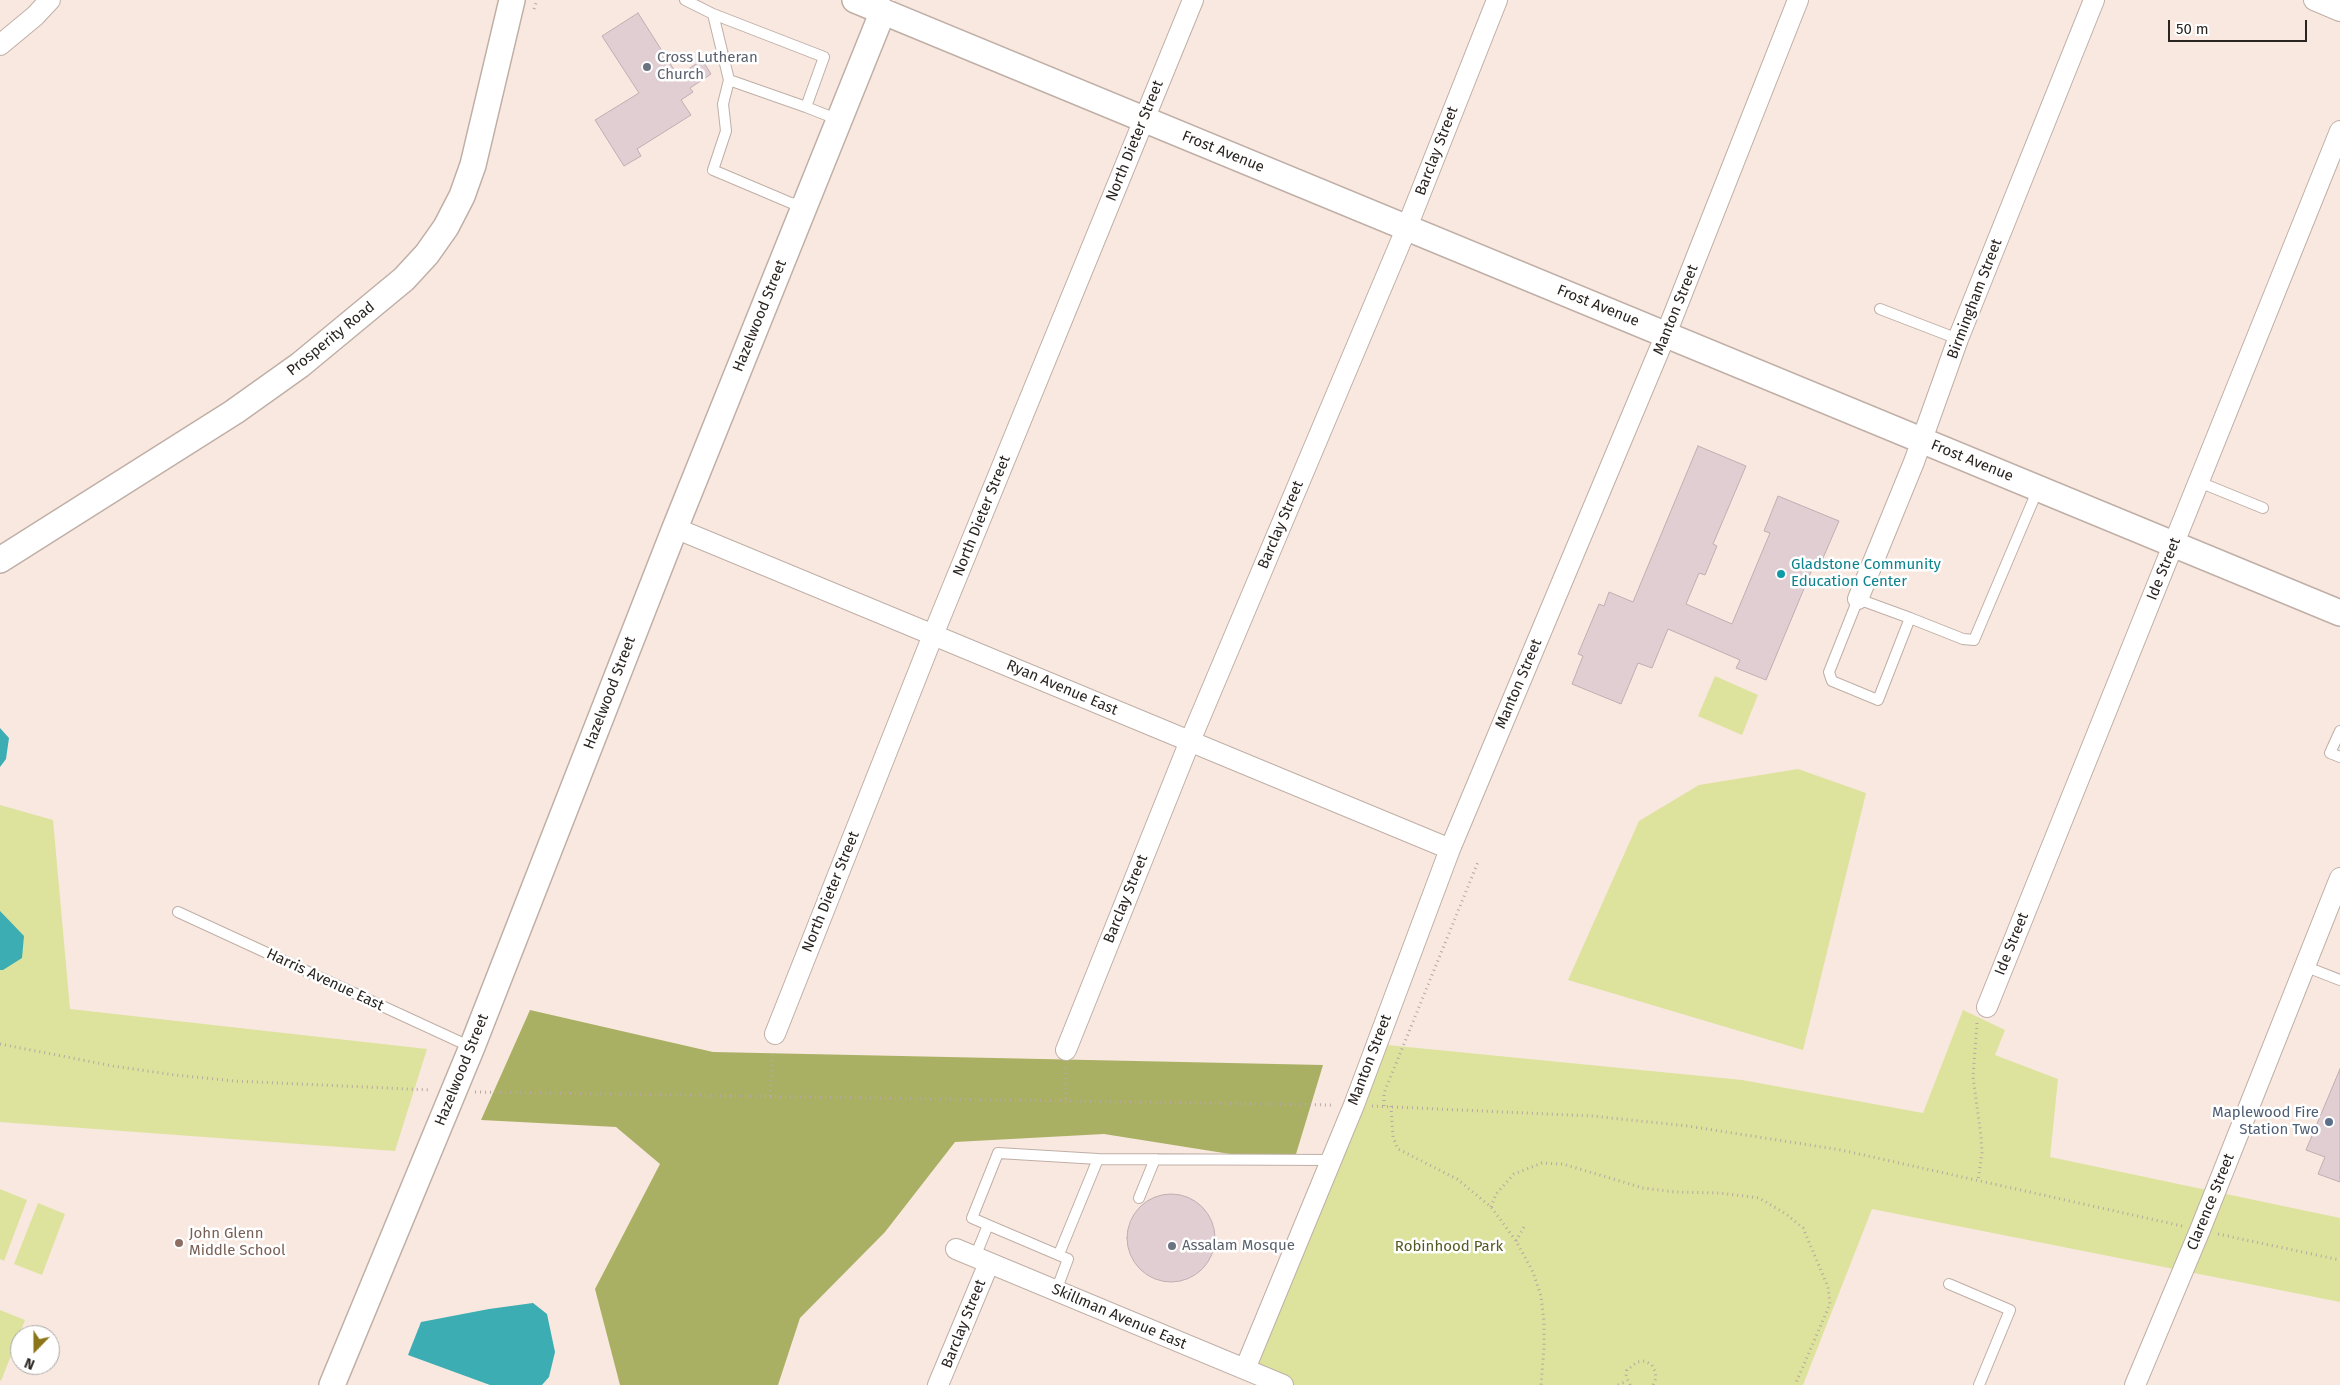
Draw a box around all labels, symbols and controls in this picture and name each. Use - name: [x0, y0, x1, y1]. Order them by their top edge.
- scale bar: [2170, 10, 2309, 42]
- text: 50 m: [2176, 20, 2209, 38]
- place label: Cross Lutheran Church: [657, 49, 758, 84]
- marker: Cross Lutheran Church: [641, 61, 653, 73]
- street label: North Dieter Street: [1103, 78, 1167, 204]
- street label: Barclay Street: [1412, 104, 1462, 198]
- street label: Frost Avenue: [1179, 127, 1267, 177]
- street label: Birmingham Street: [1944, 236, 2006, 362]
- street label: Hazelwood Street: [729, 257, 791, 375]
- street label: Manton Street: [1650, 262, 1702, 358]
- street label: Frost Avenue: [1554, 281, 1642, 331]
- street label: Prosperity Road: [283, 298, 379, 380]
- street label: Frost Avenue: [1928, 436, 2016, 486]
- street label: North Dieter Street: [950, 453, 1014, 579]
- street label: Barclay Street: [1254, 478, 1308, 572]
- street label: Ide Street: [2143, 535, 2185, 603]
- place label: Gladstone Community Education Center: [1791, 556, 1941, 591]
- marker: Gladstone Community Education Center: [1775, 568, 1787, 580]
- street label: Hazelwood Street: [580, 634, 640, 752]
- street label: Manton Street: [1492, 636, 1546, 732]
- street label: Ryan Avenue East: [1004, 656, 1120, 720]
- street label: North Dieter Street: [799, 829, 863, 955]
- street label: Barclay Street: [1100, 852, 1152, 946]
- street label: Ide Street: [1991, 910, 2033, 978]
- street label: Harris Avenue East: [264, 945, 386, 1015]
- street label: Hazelwood Street: [431, 1011, 493, 1129]
- street label: Manton Street: [1344, 1012, 1396, 1108]
- place label: Maplewood Fire Station Two: [2212, 1104, 2319, 1139]
- marker: Maplewood Fire Station Two: [2323, 1116, 2335, 1128]
- street label: Clarence Street: [2183, 1151, 2239, 1253]
- place label: John Glenn Middle School: [189, 1225, 285, 1260]
- marker: John Glenn Middle School: [173, 1237, 185, 1249]
- place label: Assalam Mosque: [1182, 1237, 1295, 1255]
- park label: Robinhood Park: [1395, 1238, 1503, 1256]
- marker: Assalam Mosque: [1166, 1240, 1178, 1252]
- street label: Barclay Street: [938, 1277, 990, 1371]
- street label: Skillman Avenue East: [1049, 1280, 1189, 1354]
- north arrow: [10, 1325, 60, 1375]
- text: N: [22, 1354, 37, 1373]

